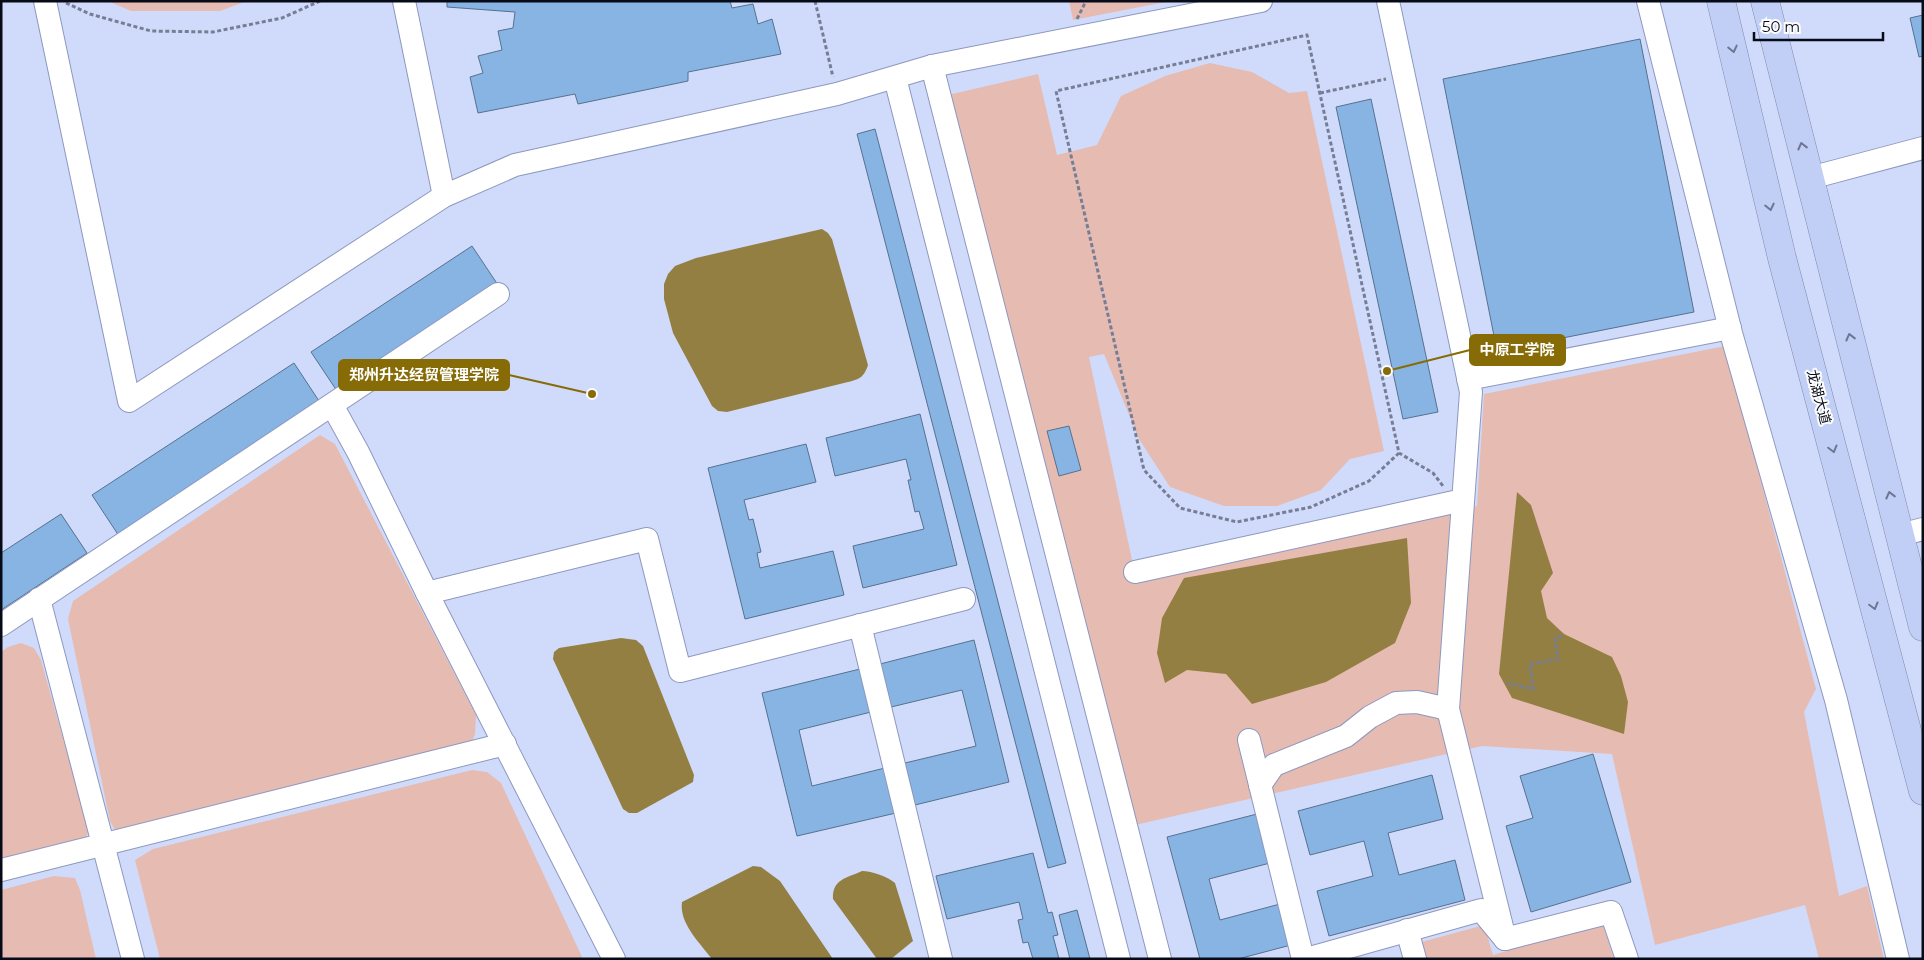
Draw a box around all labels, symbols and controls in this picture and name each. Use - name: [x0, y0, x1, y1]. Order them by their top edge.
- scale bar: [1754, 10, 1883, 42]
- text: 50 m: [1762, 17, 1800, 36]
- one-way arrow: [1727, 44, 1738, 53]
- one-way arrow: [1797, 141, 1808, 150]
- one-way arrow: [1764, 202, 1775, 211]
- one-way arrow: [1845, 333, 1856, 342]
- callout: 中原工学院: [1470, 335, 1565, 365]
- text: 中原工学院: [1479, 340, 1555, 359]
- callout: 郑州升达经贸管理学院: [339, 360, 509, 390]
- text: 郑州升达经贸管理学院: [349, 365, 499, 384]
- street label: 龙湖大道: [1803, 368, 1835, 426]
- one-way arrow: [1827, 444, 1837, 452]
- one-way arrow: [1885, 490, 1896, 499]
- one-way arrow: [1868, 602, 1879, 610]

